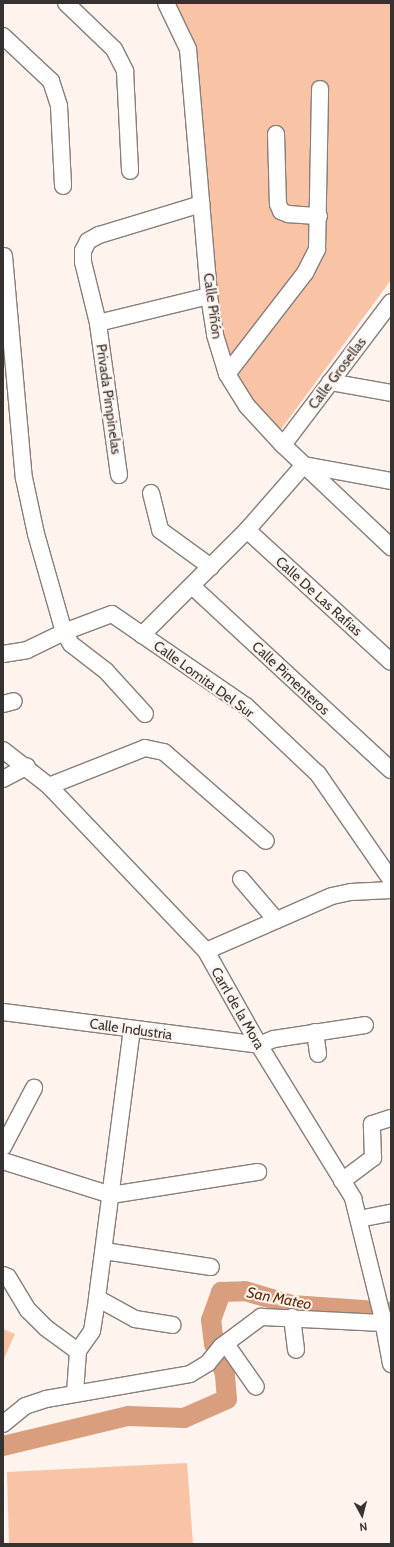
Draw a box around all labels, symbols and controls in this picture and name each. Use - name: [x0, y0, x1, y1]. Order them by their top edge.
- street label: Calle Piñón: [200, 272, 226, 340]
- street label: Calle Grosellas: [305, 334, 369, 412]
- street label: Privada Pimpinelas: [93, 343, 125, 455]
- street label: Calle De Las Rafias: [272, 553, 366, 639]
- street label: Calle Lomita Del Sur: [150, 637, 258, 721]
- street label: Calle Pimenteros: [249, 638, 333, 718]
- street label: Carrl de la Mora: [208, 964, 268, 1052]
- street label: Calle Industria: [89, 1015, 173, 1043]
- water label: San Mateo: [245, 1284, 313, 1314]
- north arrow: [342, 1495, 382, 1535]
- text: N: [359, 1519, 368, 1534]

